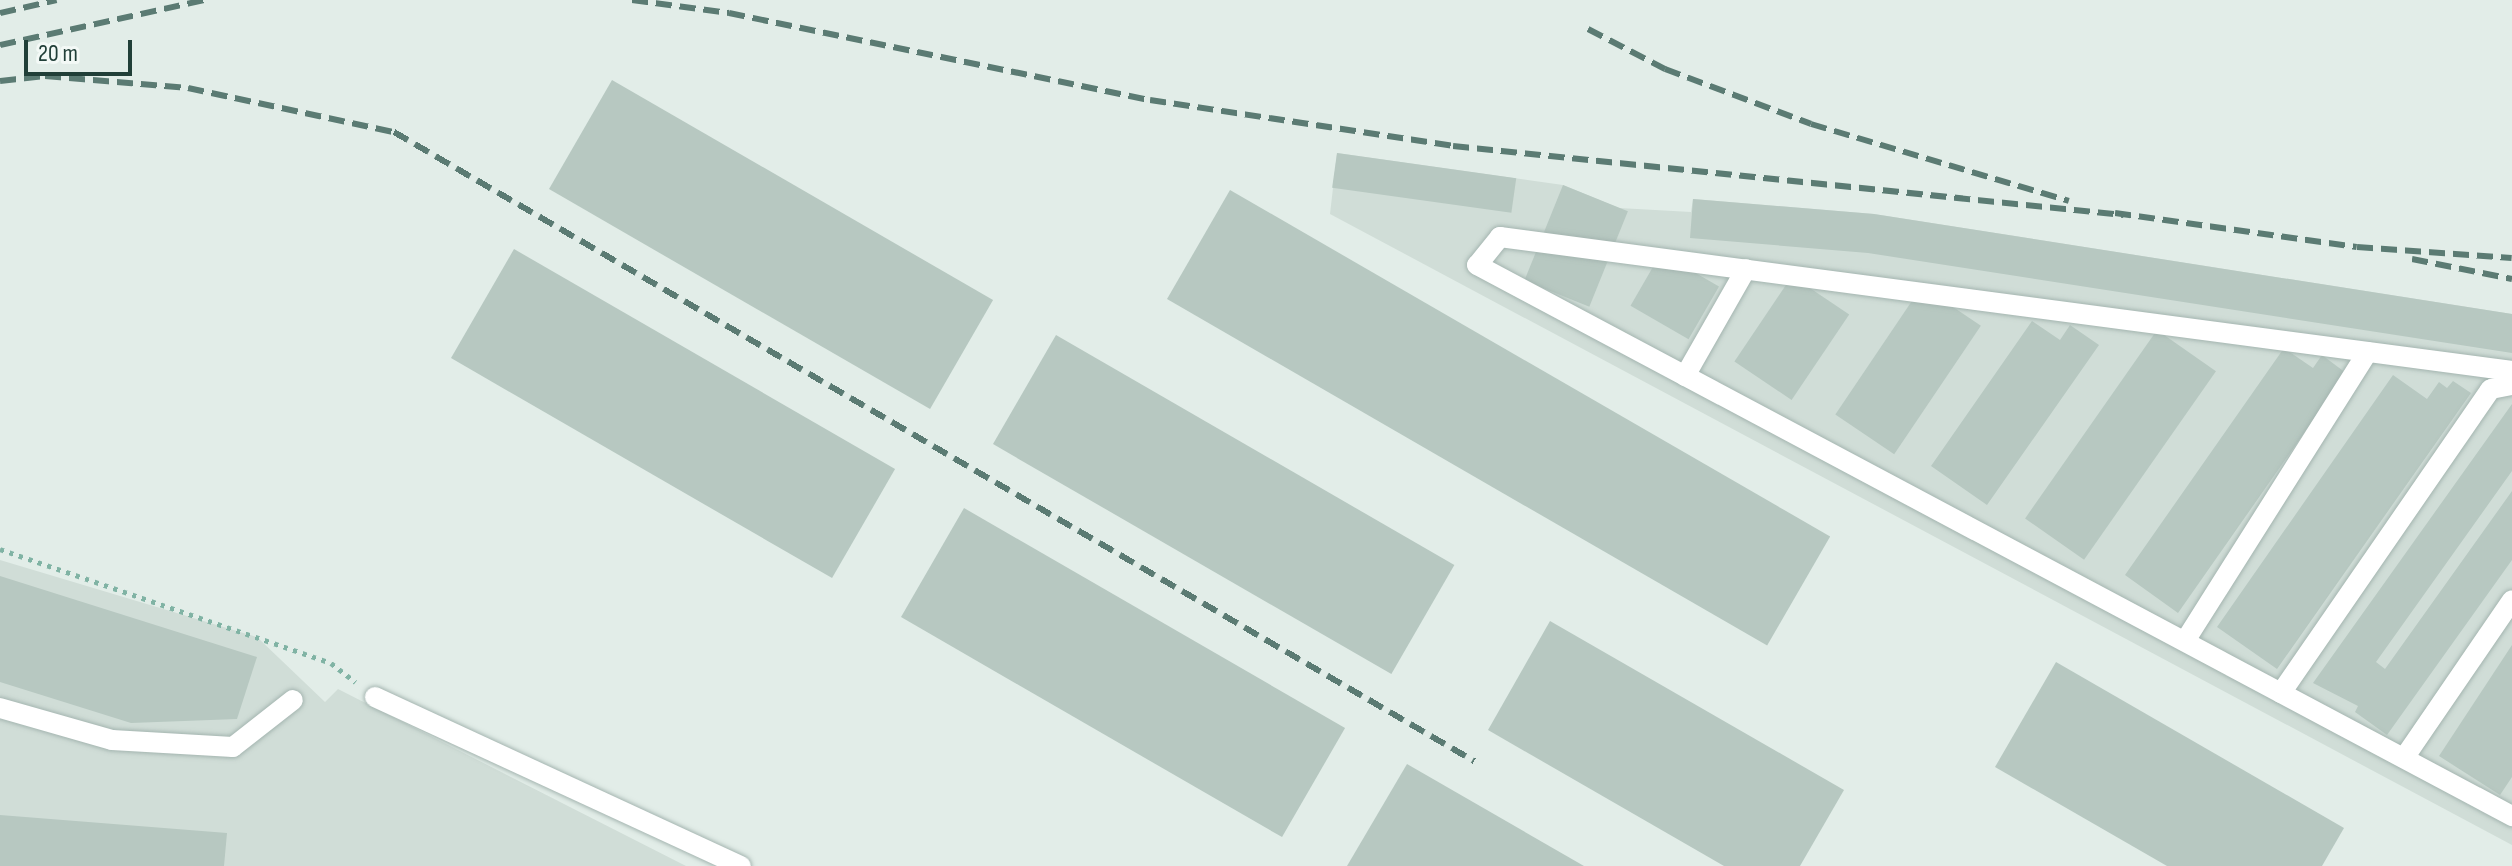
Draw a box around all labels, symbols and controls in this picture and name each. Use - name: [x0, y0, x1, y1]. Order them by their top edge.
- scale bar: [28, 24, 136, 74]
- text: 20 m: [38, 39, 78, 68]

